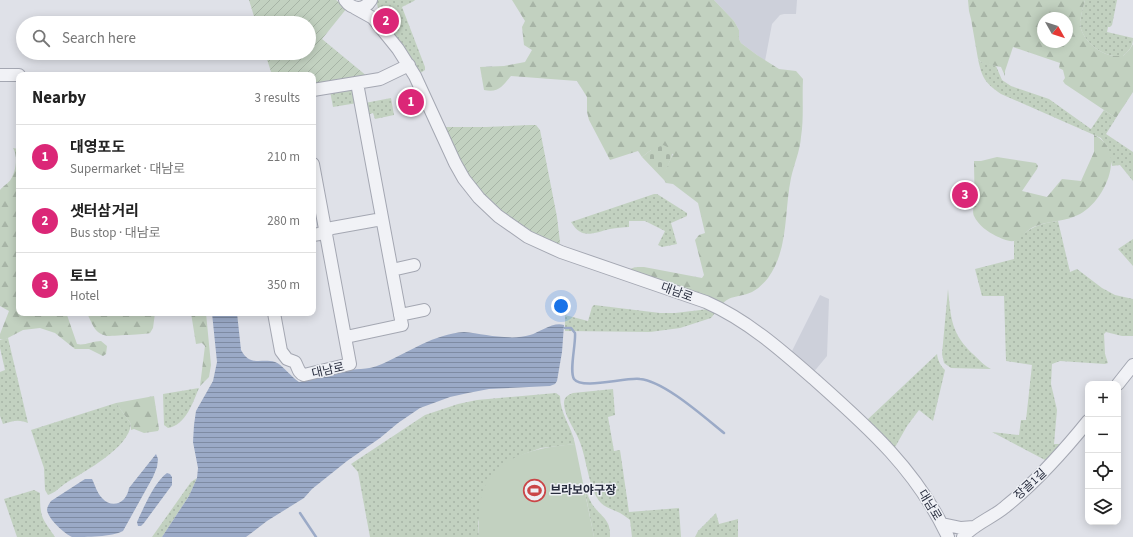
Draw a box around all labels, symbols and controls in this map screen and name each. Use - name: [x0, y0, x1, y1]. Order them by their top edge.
- pin: 2: [373, 6, 399, 36]
- north arrow: [1037, 12, 1073, 48]
- search box: [16, 16, 316, 60]
- icon: search: [30, 27, 52, 49]
- text: Search here: [62, 28, 136, 49]
- text: Nearby: [32, 86, 86, 110]
- pin: 1: [398, 87, 424, 117]
- text: 3 results: [255, 89, 300, 107]
- text: 대영포도: [70, 137, 125, 158]
- text: 1: [42, 148, 48, 166]
- text: 210 m: [267, 148, 300, 166]
- text: Supermarket · 대남로: [70, 160, 185, 178]
- pin: 3: [952, 180, 978, 210]
- text: 샛터삼거리: [70, 201, 139, 222]
- text: 2: [42, 212, 48, 230]
- text: 280 m: [267, 212, 300, 230]
- text: Bus stop · 대남로: [70, 224, 161, 242]
- text: 토브: [70, 266, 98, 287]
- text: 3: [42, 276, 48, 294]
- text: 350 m: [267, 276, 300, 294]
- street label: 대남로: [658, 279, 695, 306]
- text: Hotel: [70, 287, 99, 305]
- your location: [551, 296, 571, 316]
- street label: 대남로: [310, 358, 346, 382]
- map controls: [1085, 381, 1121, 525]
- button: +: [1085, 381, 1121, 417]
- button: −: [1085, 417, 1121, 453]
- button: locate: [1085, 453, 1121, 489]
- street label: 장골1길: [1010, 465, 1050, 504]
- sports icon: 브라보야구장: [521, 477, 547, 503]
- place label: 브라보야구장: [550, 482, 616, 499]
- street label: 대남로: [914, 487, 945, 524]
- button: layers: [1085, 489, 1121, 525]

